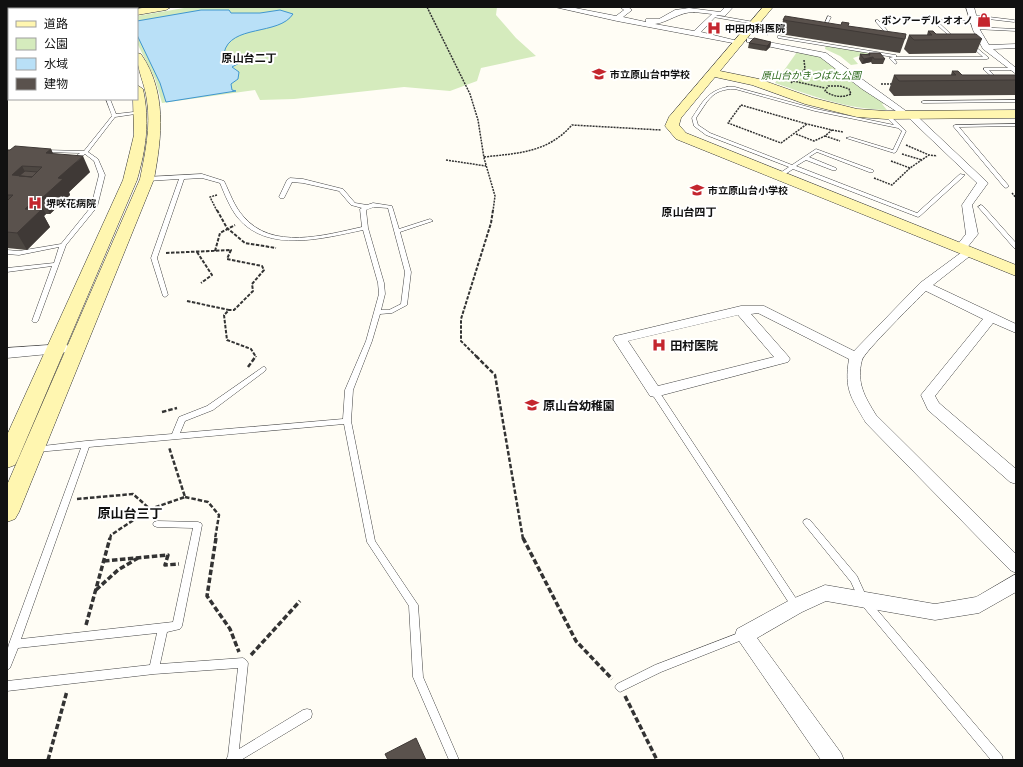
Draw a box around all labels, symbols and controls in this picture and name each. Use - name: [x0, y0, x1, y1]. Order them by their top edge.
- legend: [8, 8, 138, 100]
- shop icon: ボンアーデル オオノ: [976, 12, 992, 28]
- place label: ボンアーデル オオノ: [881, 14, 973, 27]
- text: 道路: [44, 16, 68, 31]
- hospital icon: 中田内科医院: [706, 20, 722, 36]
- place label: 中田内科医院: [725, 22, 785, 35]
- text: 公園: [44, 36, 68, 51]
- district label: 原山台二丁: [222, 51, 277, 65]
- text: 水域: [44, 56, 68, 71]
- school or university icon: 市立原山台中学校: [591, 66, 607, 82]
- place label: 市立原山台中学校: [610, 68, 690, 81]
- park label: 原山台かきつばた公園: [761, 69, 863, 82]
- text: 建物: [44, 76, 68, 91]
- school or university icon: 市立原山台小学校: [689, 182, 705, 198]
- place label: 市立原山台小学校: [708, 184, 788, 197]
- hospital icon: 堺咲花病院: [27, 195, 43, 211]
- place label: 堺咲花病院: [46, 197, 96, 210]
- district label: 原山台四丁: [662, 205, 717, 219]
- hospital icon: 田村医院: [651, 337, 667, 353]
- place label: 田村医院: [670, 338, 718, 353]
- school or university icon: 原山台幼稚園: [524, 397, 540, 413]
- place label: 原山台幼稚園: [543, 398, 615, 413]
- district label: 原山台三丁: [97, 505, 163, 522]

